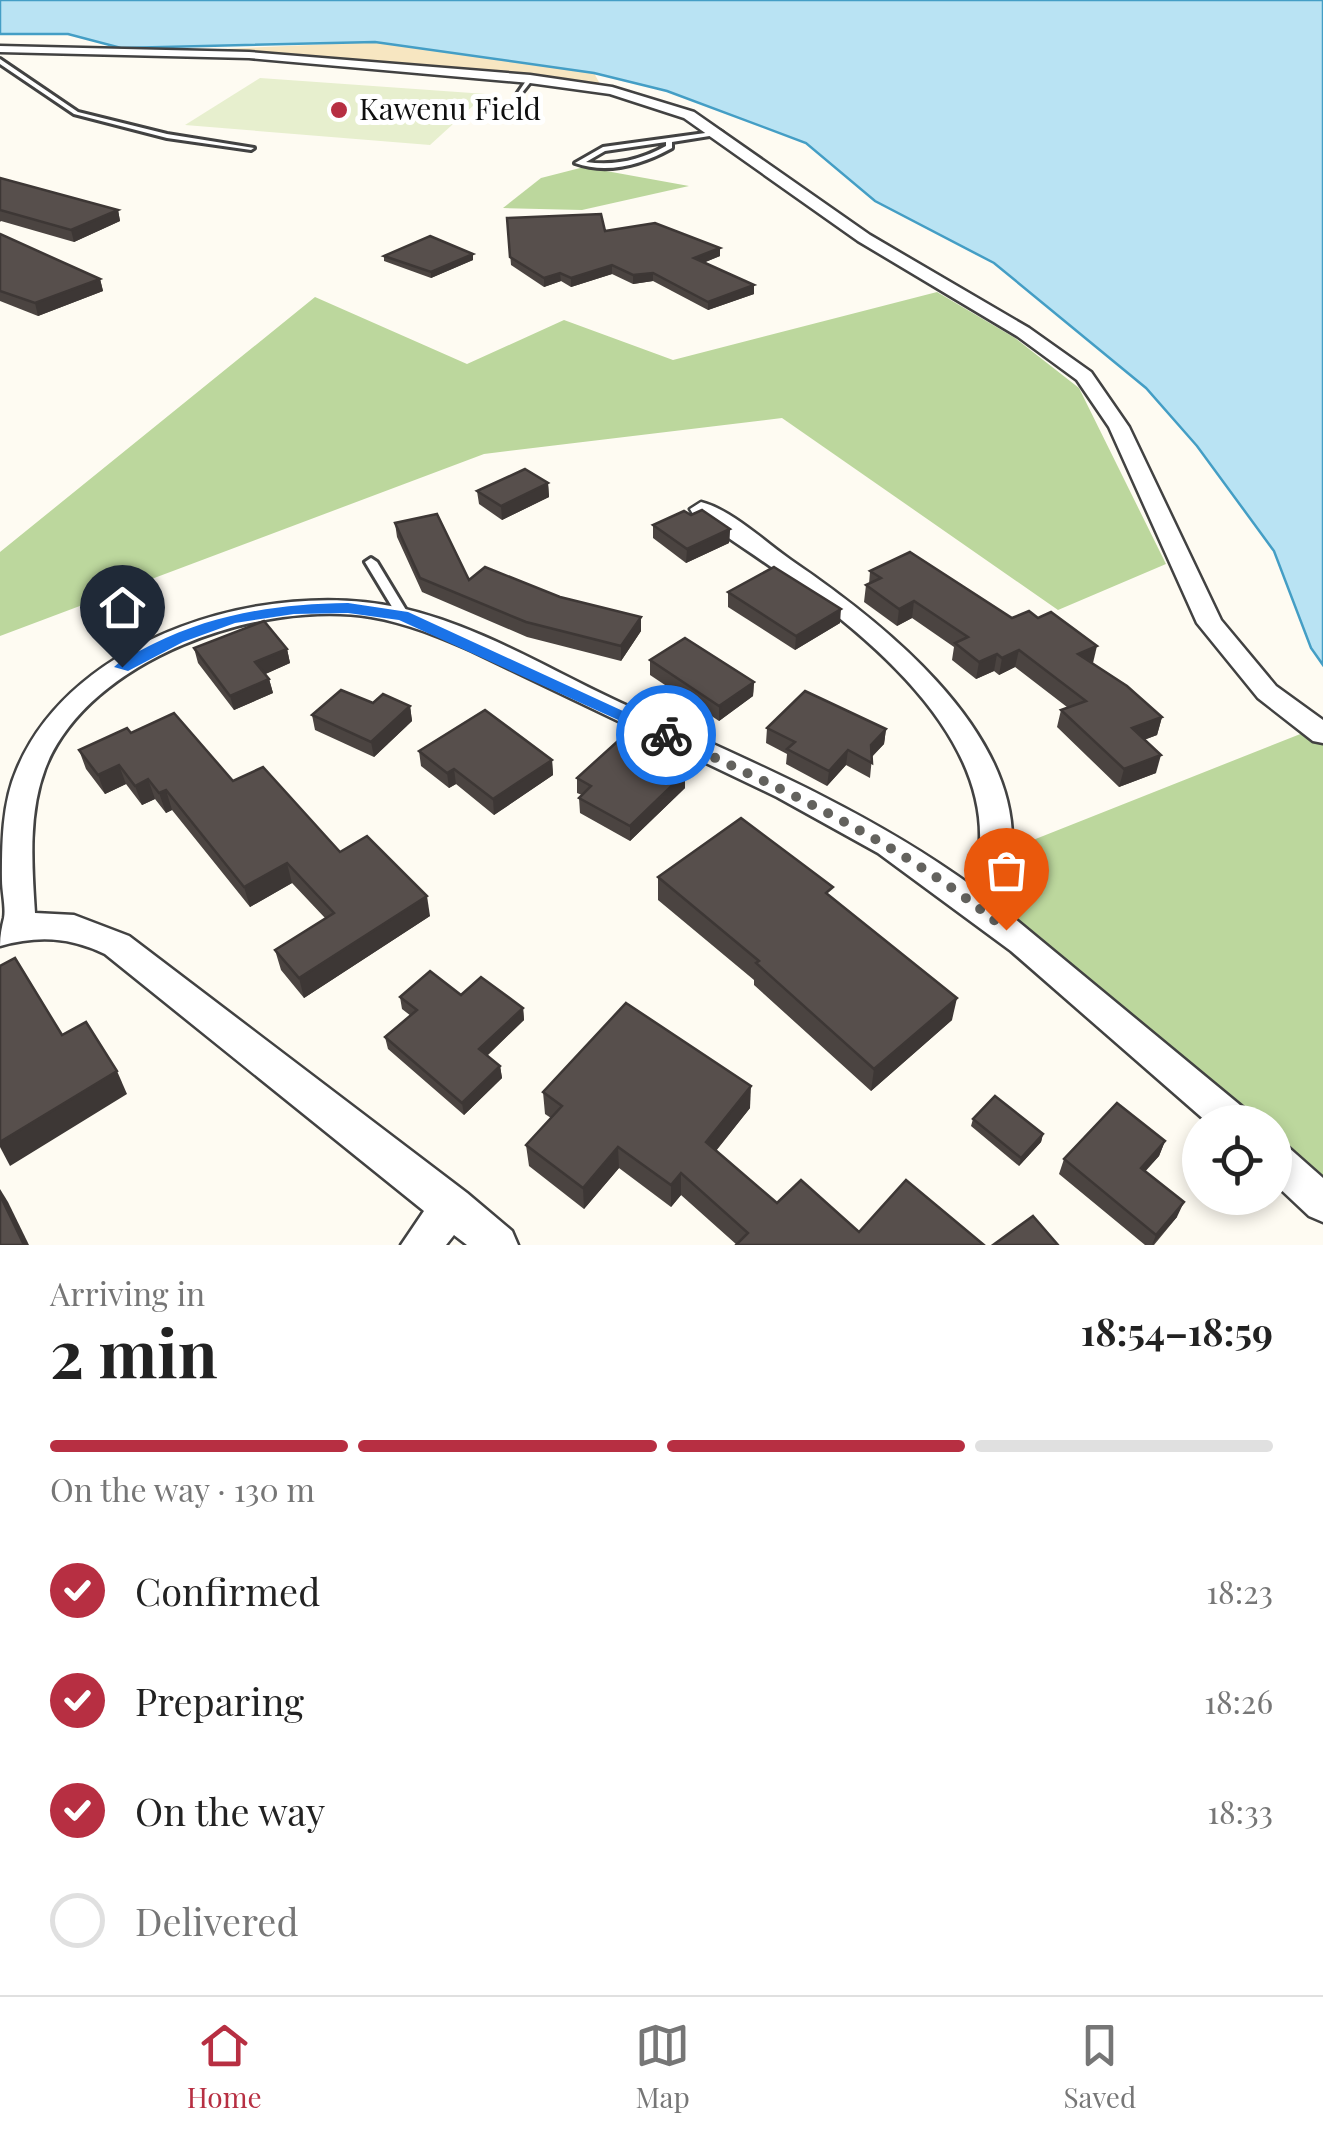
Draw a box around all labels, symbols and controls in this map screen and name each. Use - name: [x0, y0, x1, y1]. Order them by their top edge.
- place label: Kawenu Field: [359, 88, 541, 128]
- marker: Kawenu Field: [328, 99, 350, 121]
- pin: [80, 565, 165, 668]
- icon: home: [95, 580, 150, 635]
- courier: [616, 685, 716, 785]
- icon: bike: [639, 708, 694, 763]
- pin: [964, 828, 1049, 931]
- icon: bag: [979, 843, 1034, 898]
- map controls: [1182, 1105, 1292, 1215]
- button: locate: [1182, 1105, 1292, 1215]
- text: Arriving in: [50, 1271, 205, 1314]
- text: 18:54–18:59: [1081, 1305, 1273, 1356]
- text: 2 min: [50, 1308, 218, 1394]
- text: On the way · 130 m: [50, 1467, 315, 1510]
- icon: check: [50, 1563, 105, 1618]
- text: Confirmed: [135, 1565, 320, 1616]
- text: 18:23: [1206, 1569, 1273, 1612]
- icon: check: [50, 1673, 105, 1728]
- text: Preparing: [135, 1675, 304, 1726]
- text: 18:26: [1204, 1679, 1273, 1722]
- icon: check: [50, 1783, 105, 1838]
- text: On the way: [135, 1785, 325, 1836]
- text: 18:33: [1207, 1789, 1273, 1832]
- text: Delivered: [135, 1895, 299, 1946]
- tab: Home: [187, 2018, 262, 2115]
- tab: Map: [635, 2018, 690, 2115]
- tab: Saved: [1063, 2018, 1136, 2115]

